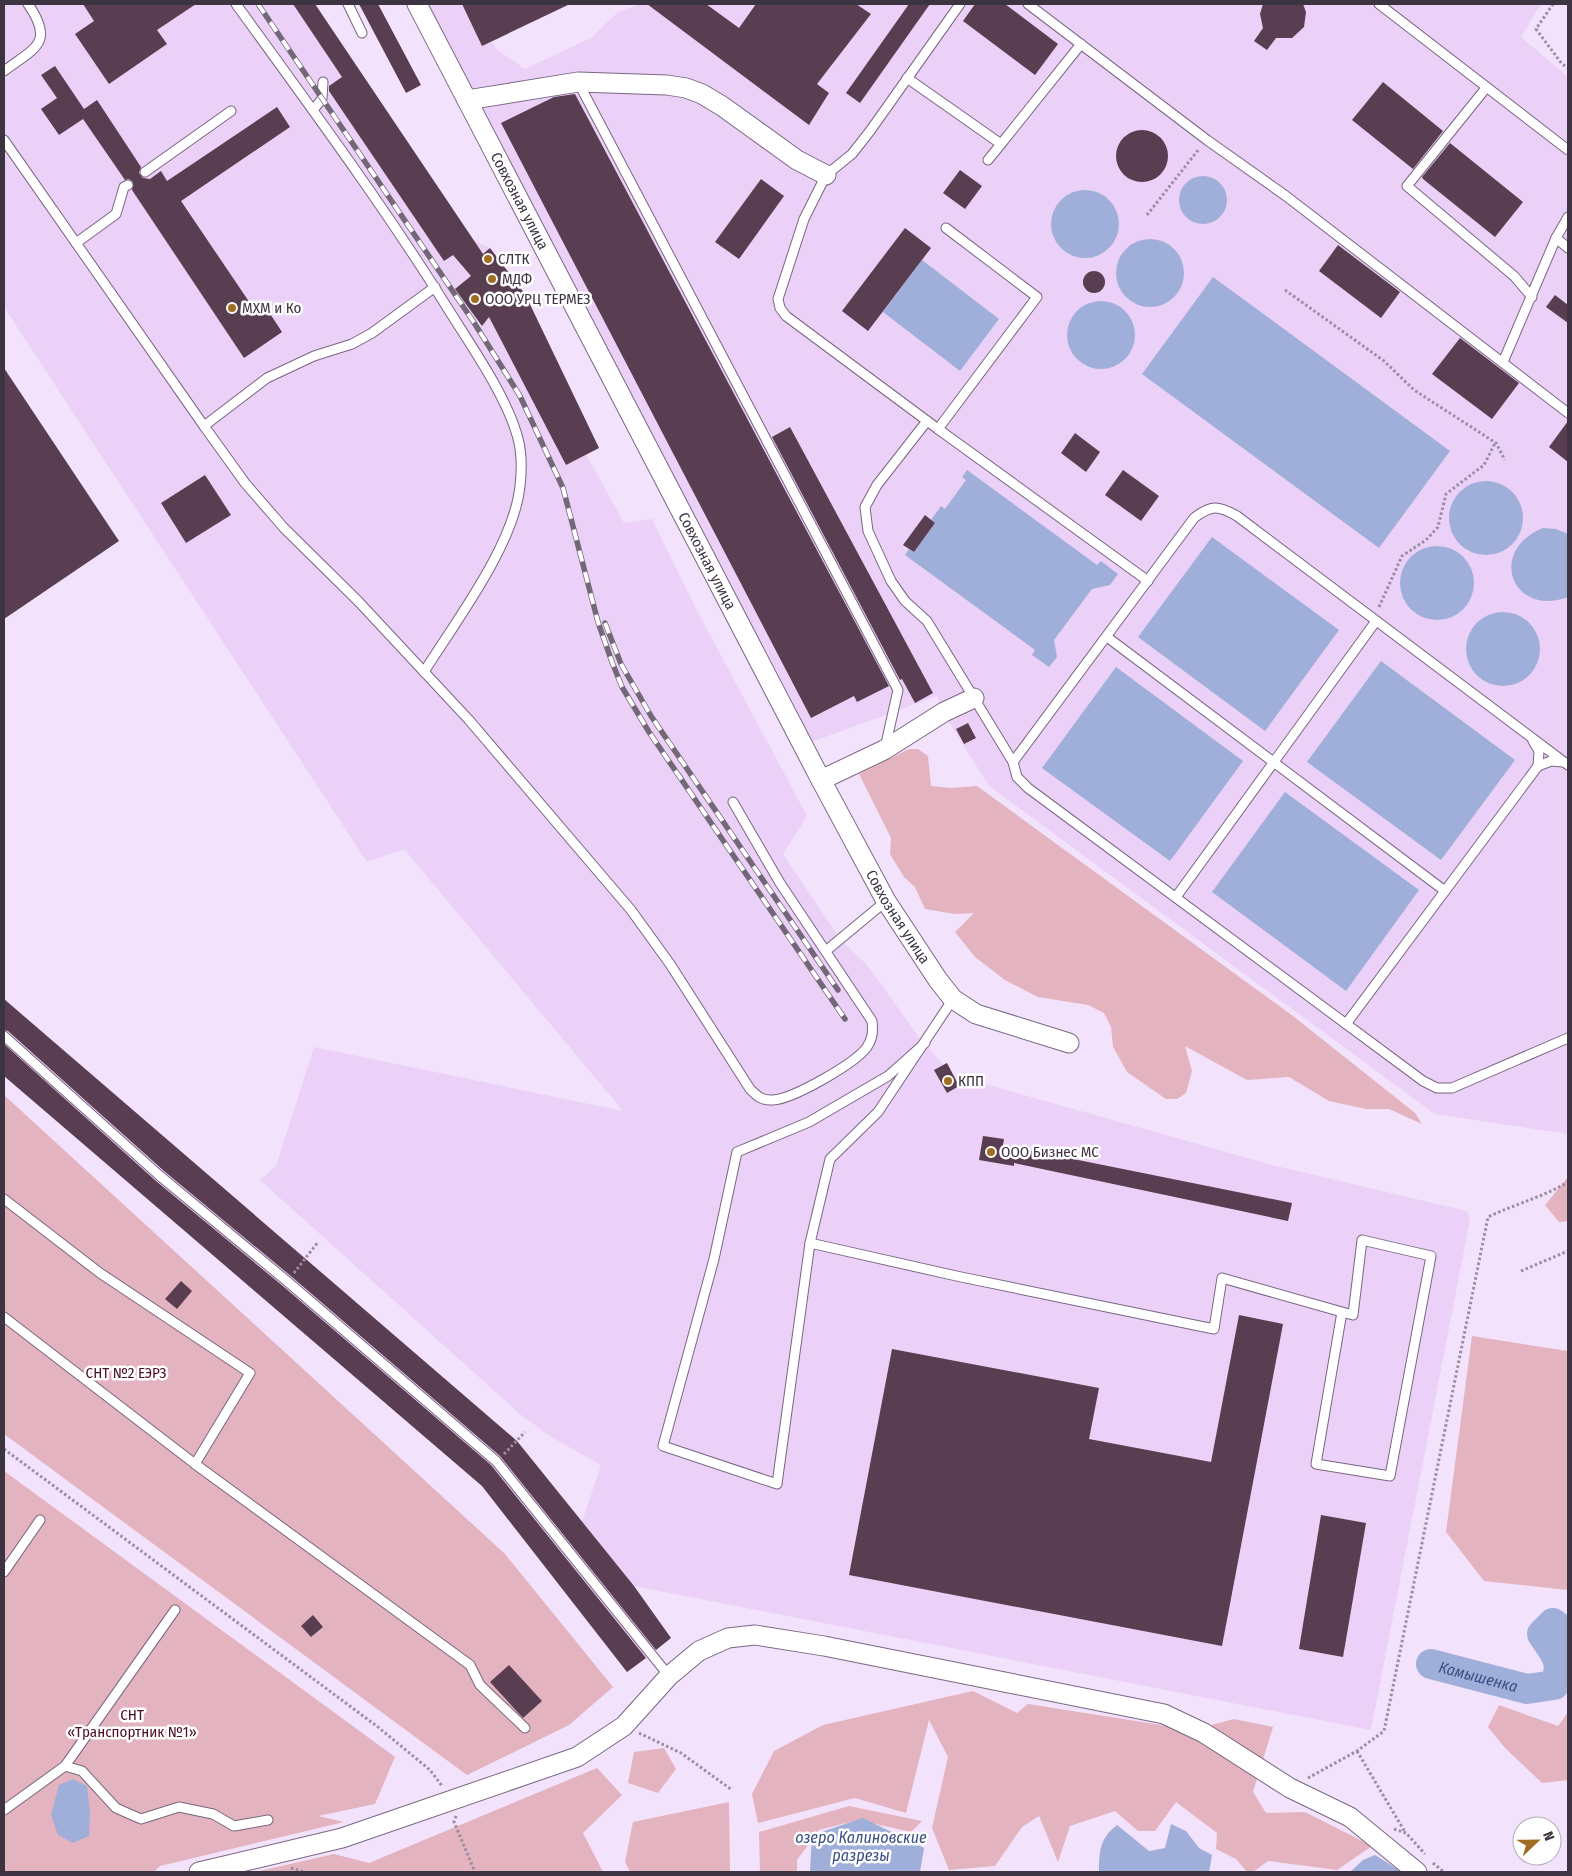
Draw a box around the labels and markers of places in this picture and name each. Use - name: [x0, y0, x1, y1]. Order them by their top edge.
- place label: СЛТК: [498, 250, 529, 268]
- marker: СЛТК: [482, 253, 494, 265]
- place label: МДФ: [502, 270, 532, 288]
- marker: МДФ: [486, 273, 498, 285]
- place label: ООО УРЦ ТЕРМЕЗ: [485, 290, 590, 308]
- marker: ООО УРЦ ТЕРМЕЗ: [469, 293, 481, 305]
- place label: МХМ и Ко: [242, 299, 302, 317]
- marker: МХМ и Ко: [226, 302, 238, 314]
- place label: КПП: [958, 1072, 984, 1090]
- marker: КПП: [942, 1075, 954, 1087]
- place label: ООО Бизнес МС: [1001, 1143, 1099, 1161]
- marker: ООО Бизнес МС: [985, 1146, 997, 1158]

